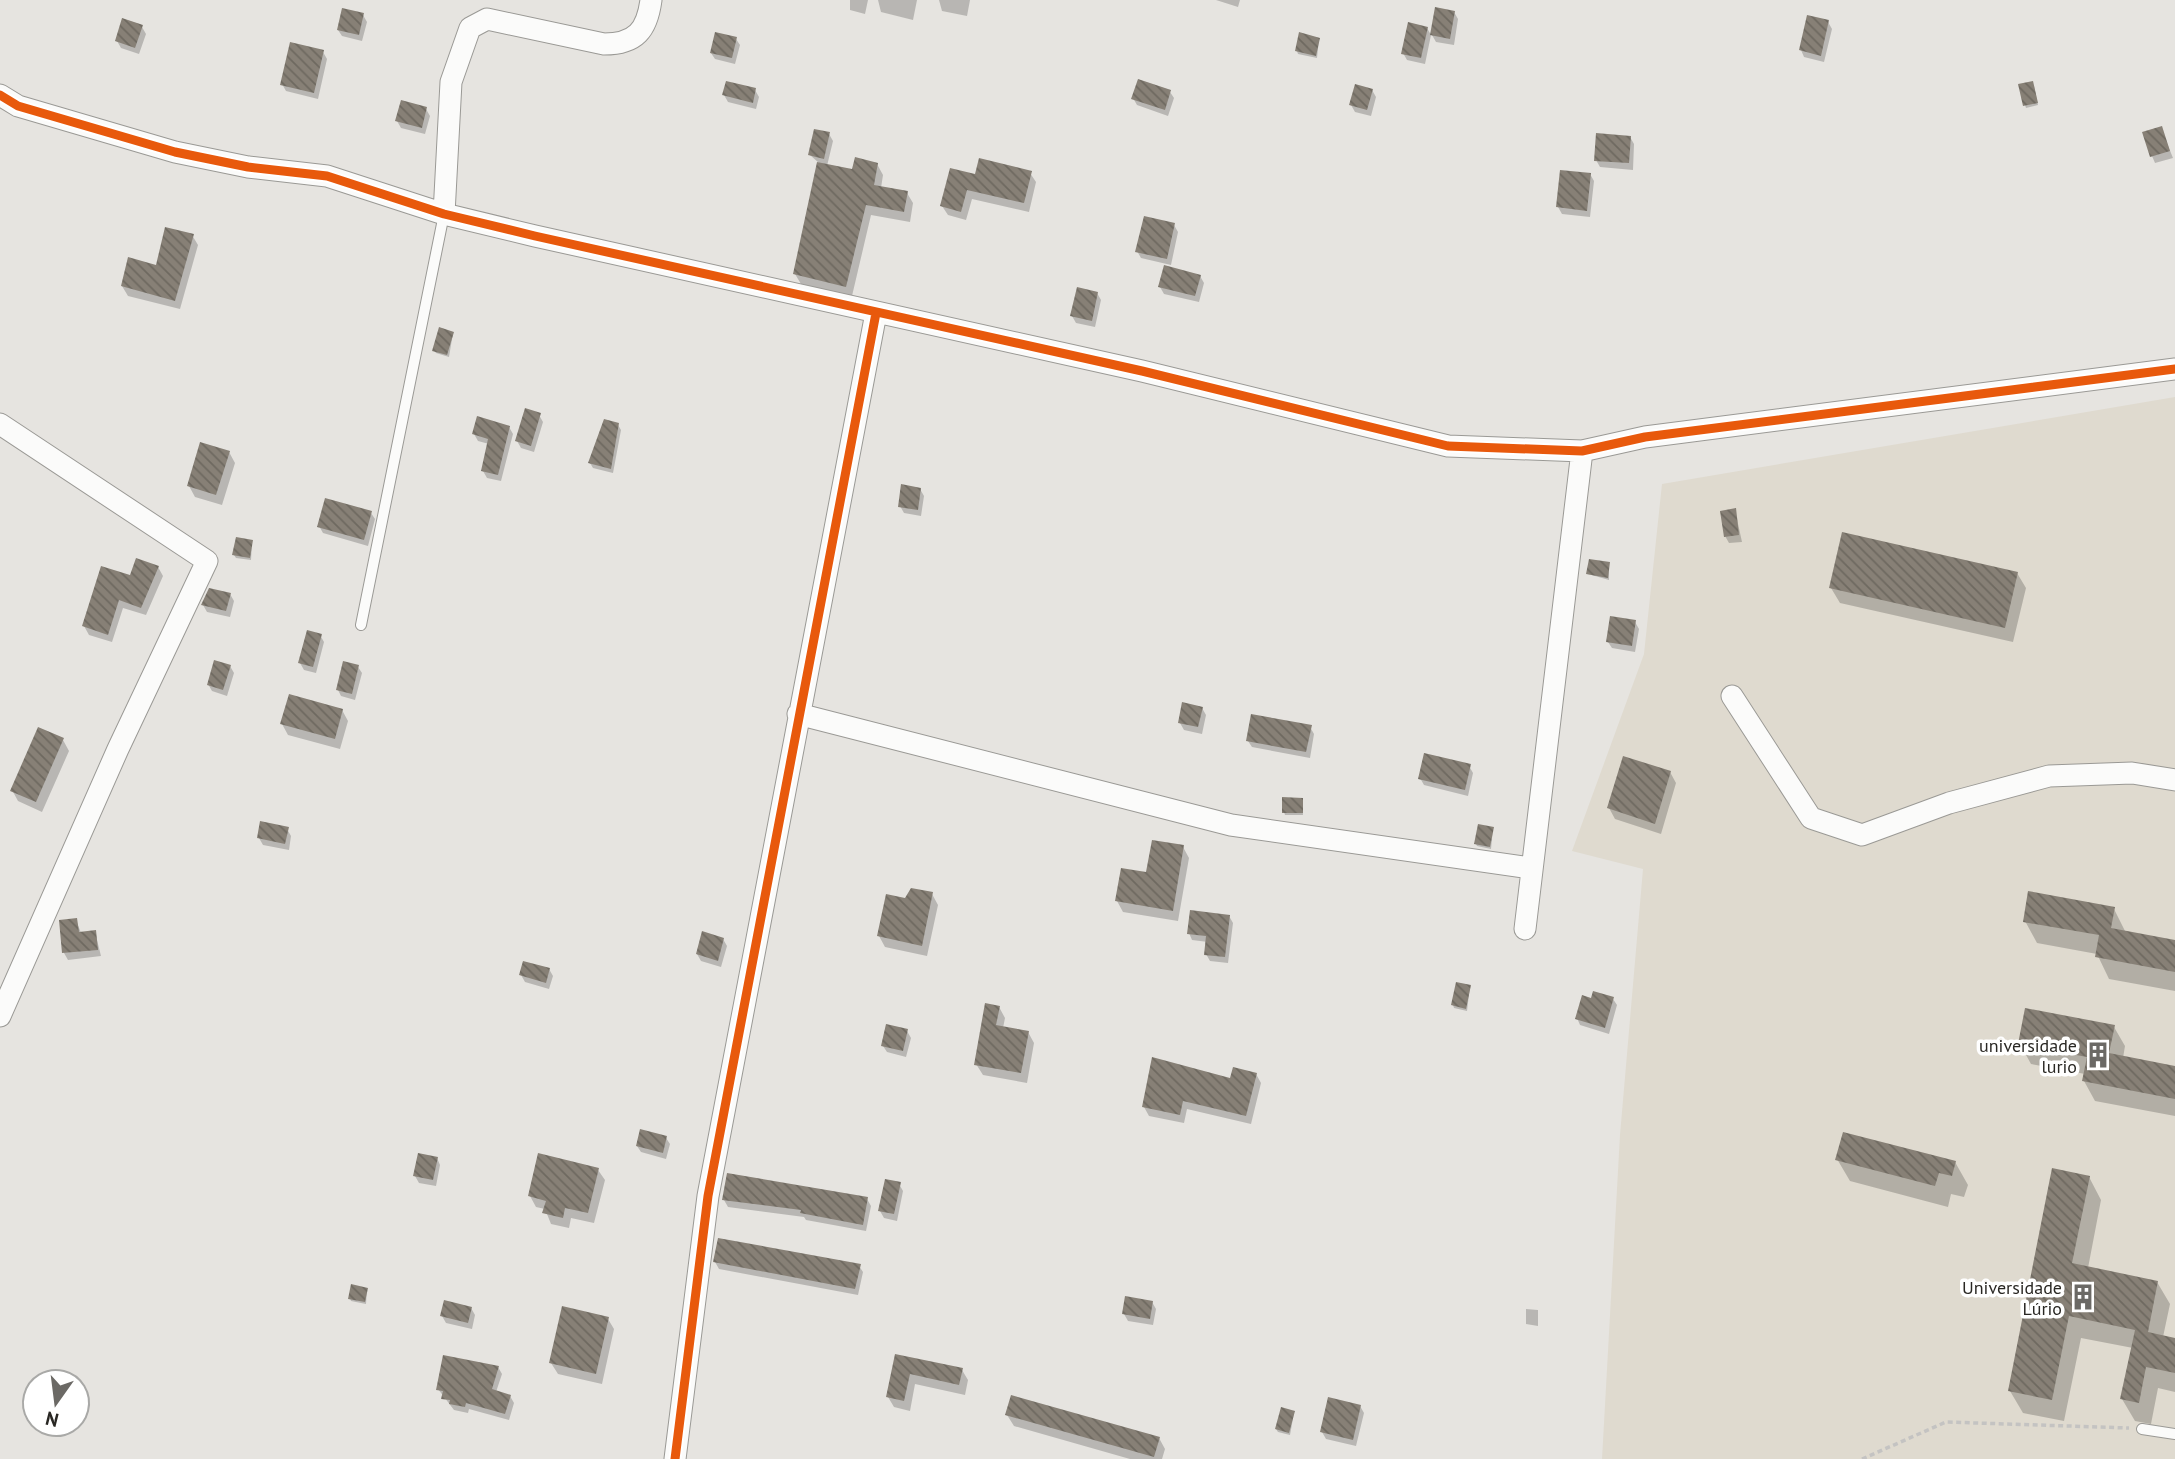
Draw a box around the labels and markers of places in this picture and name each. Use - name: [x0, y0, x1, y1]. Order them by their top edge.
- place label: universidade lurio: [1979, 1034, 2077, 1078]
- building icon: universidade lurio: [2083, 1040, 2113, 1070]
- place label: Universidade Lúrio: [1962, 1276, 2062, 1320]
- building icon: Universidade Lúrio: [2068, 1282, 2098, 1312]

